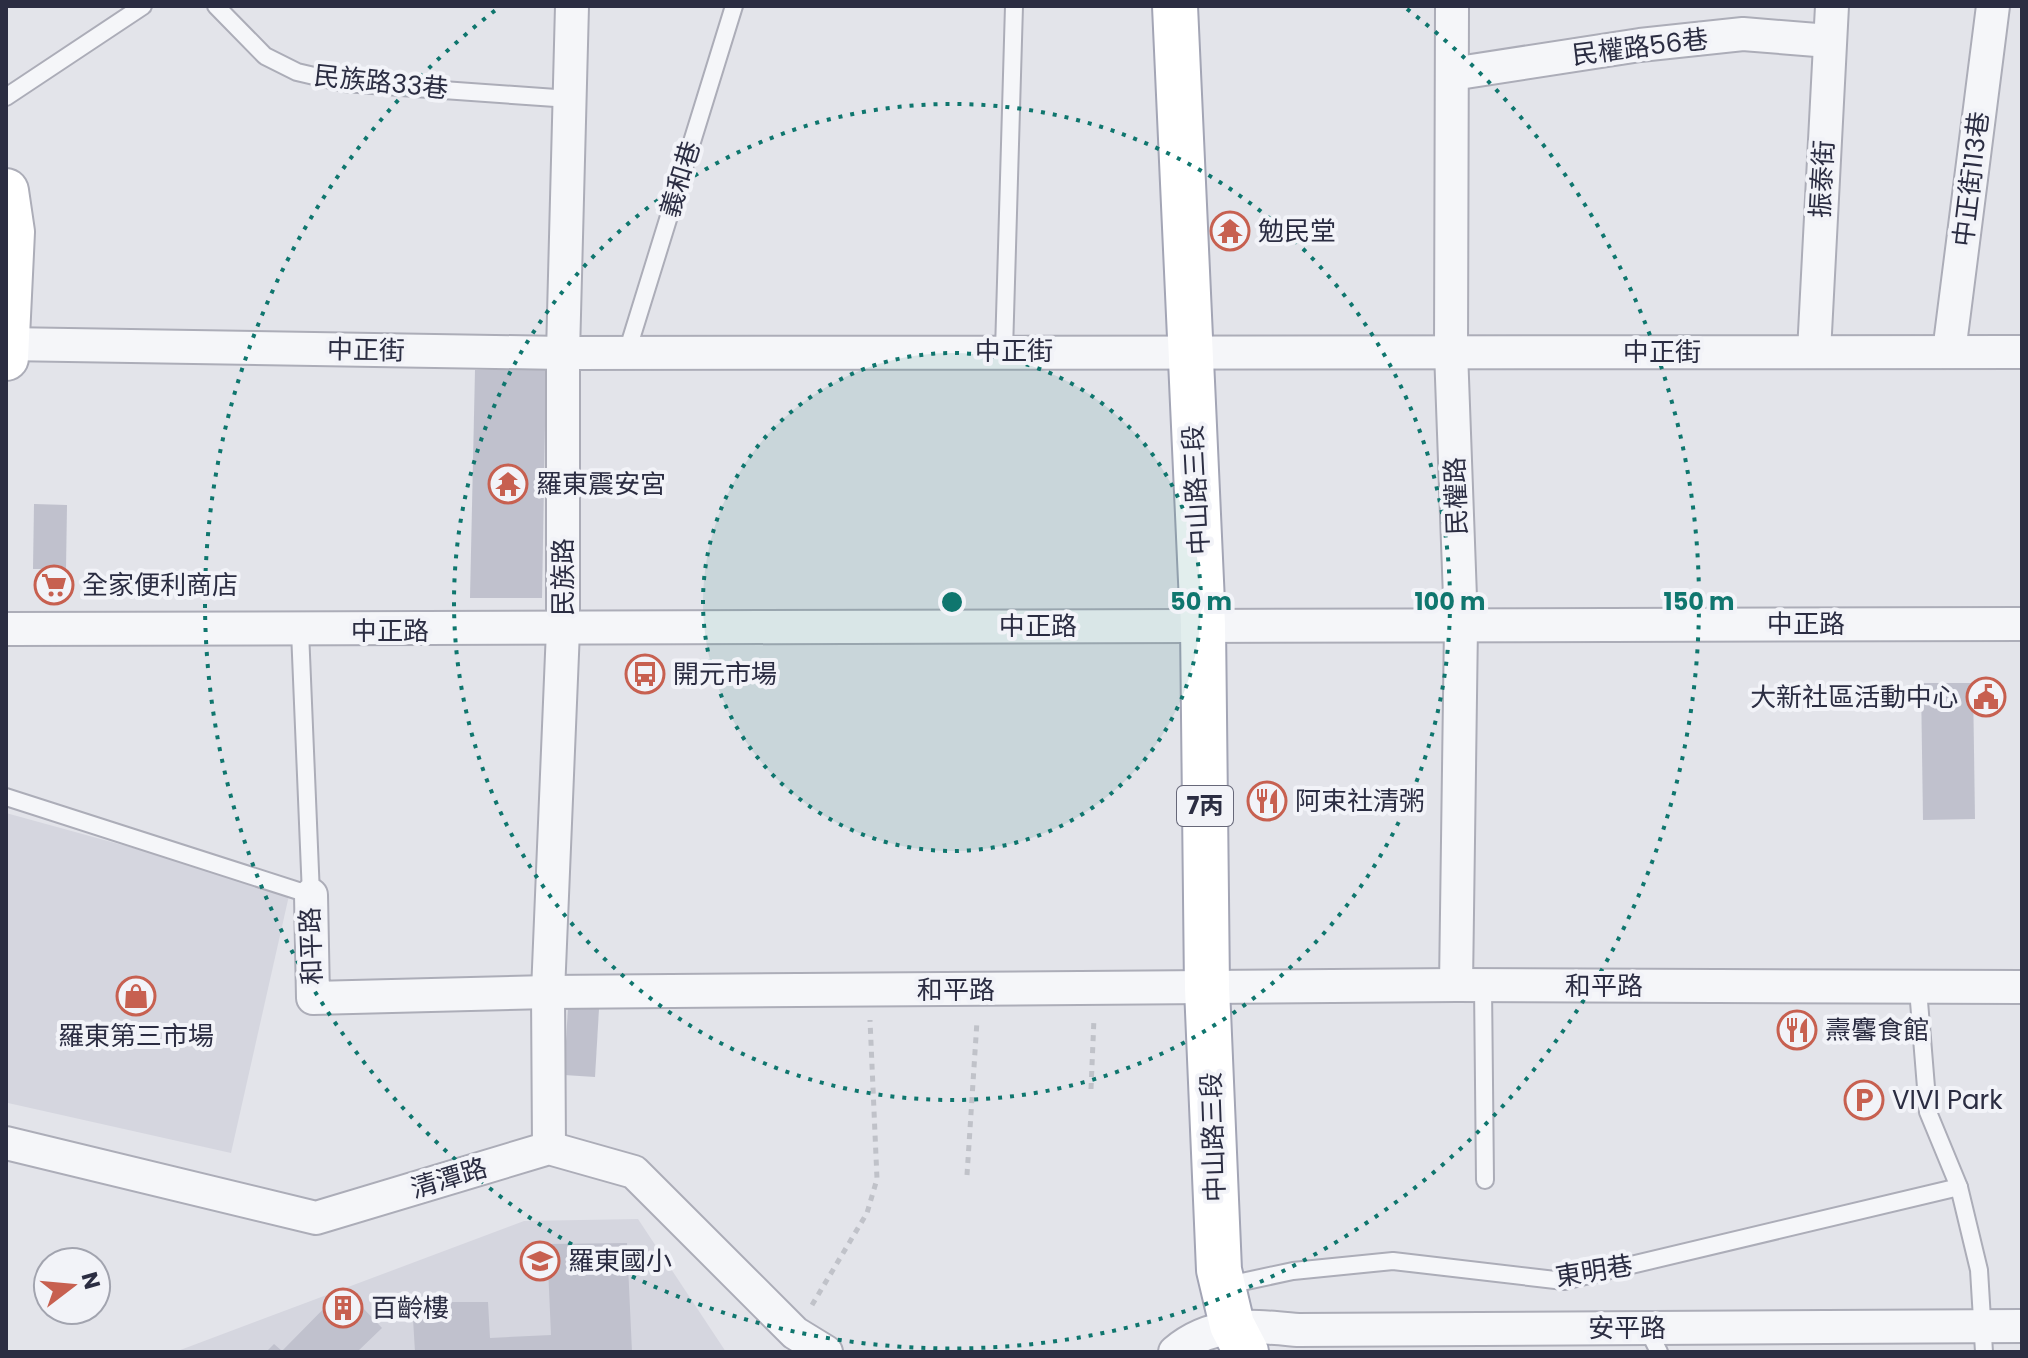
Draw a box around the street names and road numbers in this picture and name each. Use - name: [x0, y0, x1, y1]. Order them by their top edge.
- street label: 民權路56巷: [1570, 21, 1710, 73]
- street label: 民族路33巷: [312, 57, 450, 107]
- street label: 中正街113巷: [1945, 109, 1997, 249]
- street label: 義和巷: [651, 136, 709, 222]
- street label: 振泰街: [1802, 139, 1842, 219]
- street label: 中正街: [327, 331, 405, 369]
- street label: 中正街: [975, 333, 1053, 369]
- street label: 中正街: [1623, 334, 1701, 370]
- street label: 中山路三段: [1175, 424, 1217, 556]
- street label: 民權路: [1437, 456, 1475, 536]
- street label: 民族路: [545, 538, 581, 616]
- street label: 中正路: [1767, 606, 1845, 642]
- street label: 中正路: [999, 608, 1077, 644]
- street label: 中正路: [351, 613, 429, 649]
- road number: 7丙: [1177, 786, 1233, 826]
- street label: 和平路: [292, 906, 330, 986]
- street label: 和平路: [1565, 968, 1643, 1004]
- street label: 和平路: [917, 972, 995, 1008]
- street label: 中山路三段: [1193, 1071, 1233, 1203]
- street label: 清潭路: [406, 1149, 492, 1207]
- street label: 東明巷: [1553, 1247, 1635, 1295]
- street label: 安平路: [1588, 1310, 1666, 1346]

